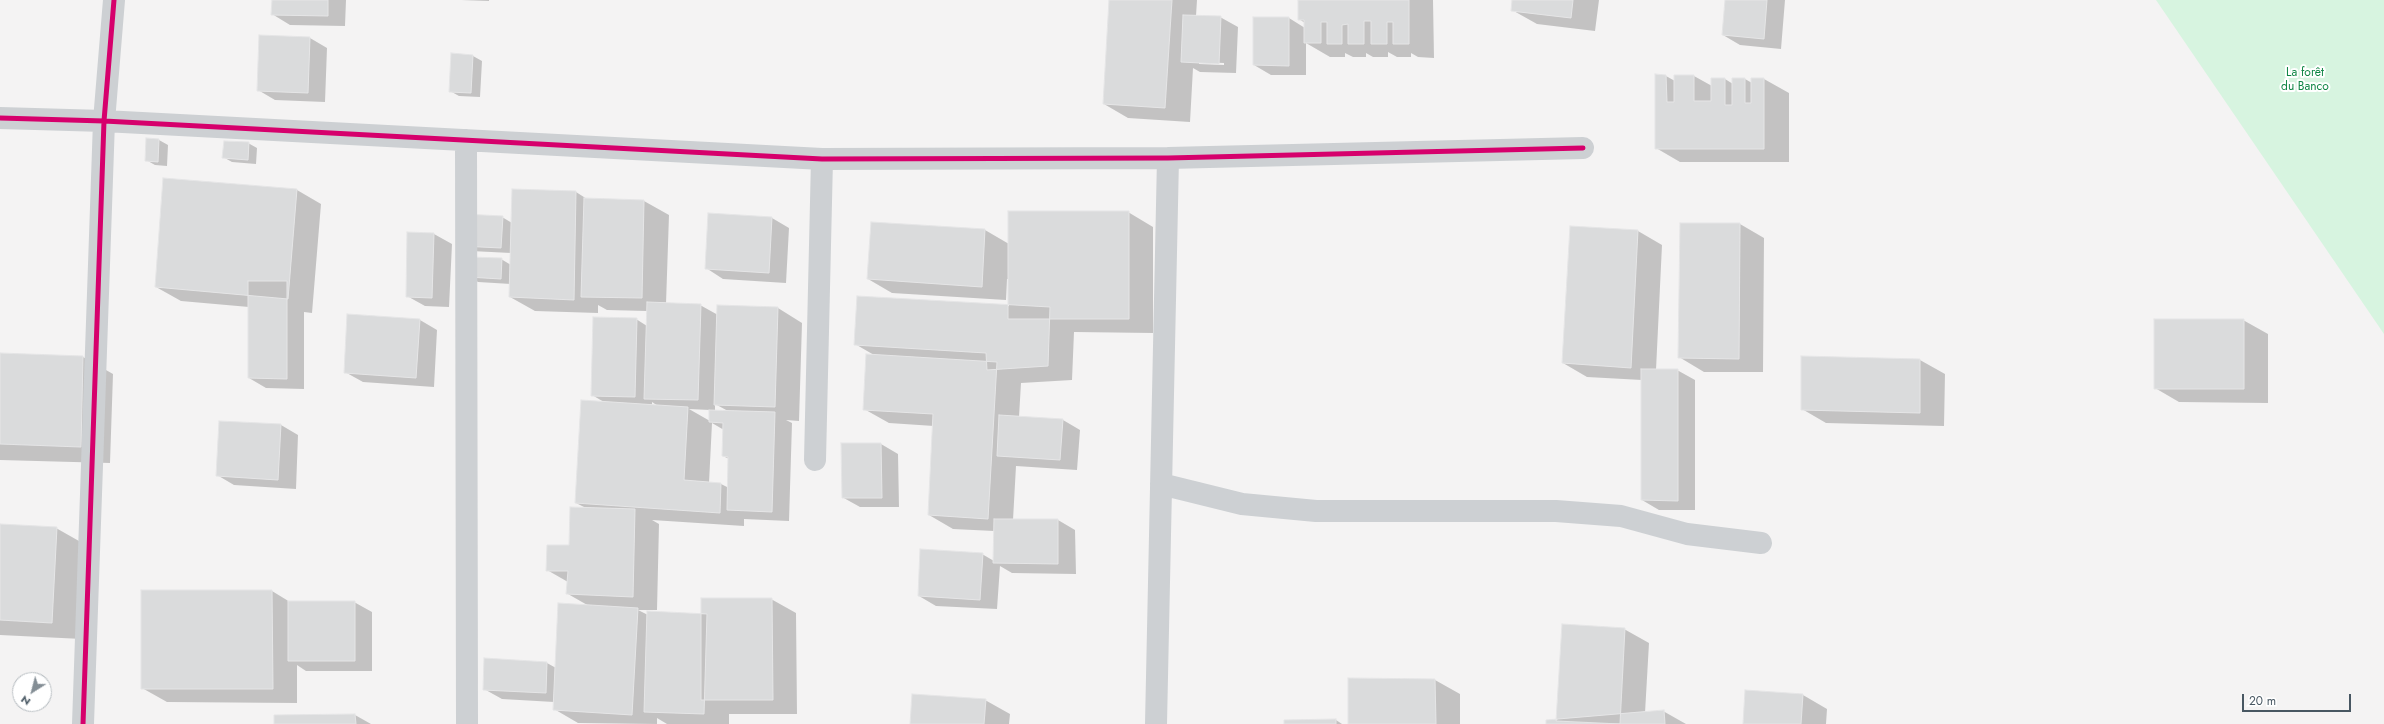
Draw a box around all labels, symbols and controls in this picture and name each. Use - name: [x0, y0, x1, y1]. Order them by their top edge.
- park label: La forêt du Banco: [2281, 66, 2329, 94]
- north arrow: [12, 672, 52, 712]
- scale bar: [2244, 686, 2353, 712]
- text: N: [17, 692, 34, 710]
- text: 20 m: [2249, 692, 2276, 710]

